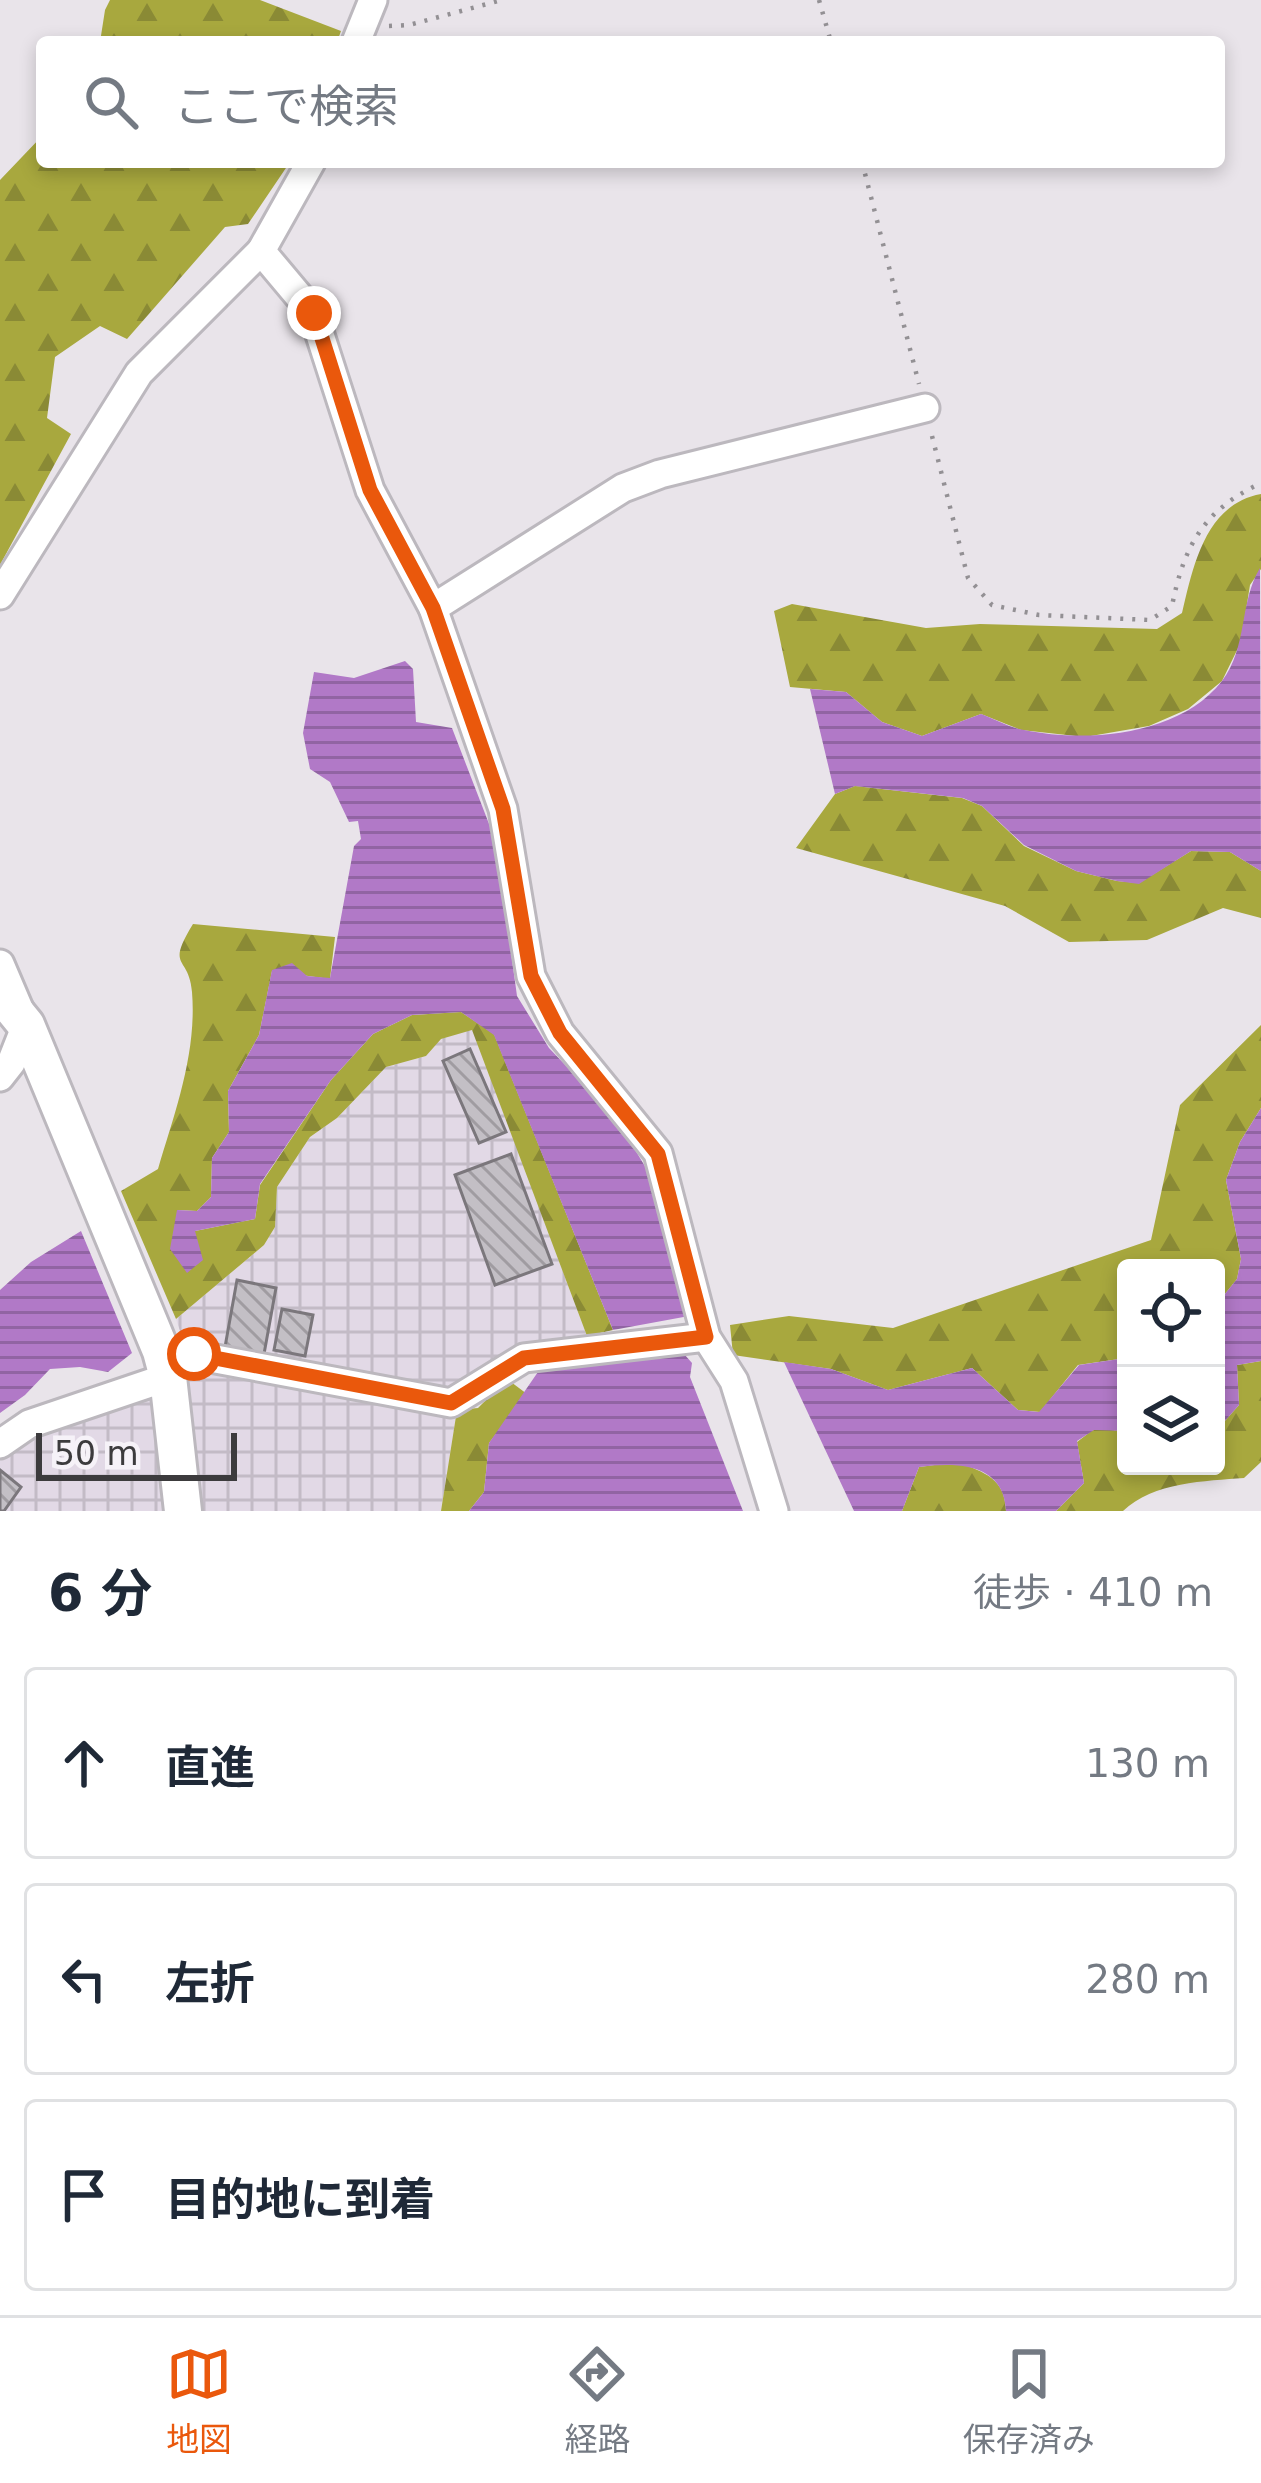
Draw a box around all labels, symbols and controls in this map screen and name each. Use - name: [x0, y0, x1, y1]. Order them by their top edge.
- search box: [36, 36, 1225, 168]
- icon: search: [78, 69, 144, 135]
- text: ここで検索: [174, 80, 399, 133]
- route end: [287, 286, 341, 340]
- map controls: [1117, 1259, 1225, 1475]
- button: locate: [1117, 1259, 1225, 1367]
- route start: [167, 1327, 221, 1381]
- button: layers: [1117, 1367, 1225, 1475]
- scale bar: [36, 1427, 237, 1480]
- text: 50 m: [54, 1434, 139, 1473]
- text: 6 分: [48, 1564, 152, 1623]
- text: 徒歩 · 410 m: [973, 1570, 1213, 1615]
- icon: ahead: [51, 1730, 117, 1796]
- text: 直進: [165, 1741, 255, 1794]
- text: 130 m: [1085, 1741, 1210, 1786]
- icon: left: [51, 1946, 117, 2012]
- text: 左折: [165, 1957, 255, 2010]
- text: 280 m: [1085, 1957, 1210, 2002]
- icon: arrive: [51, 2162, 117, 2228]
- text: 目的地に到着: [165, 2173, 435, 2226]
- tab: 地図: [166, 2341, 232, 2461]
- tab: 経路: [564, 2341, 630, 2461]
- tab: 保存済み: [963, 2341, 1095, 2461]

